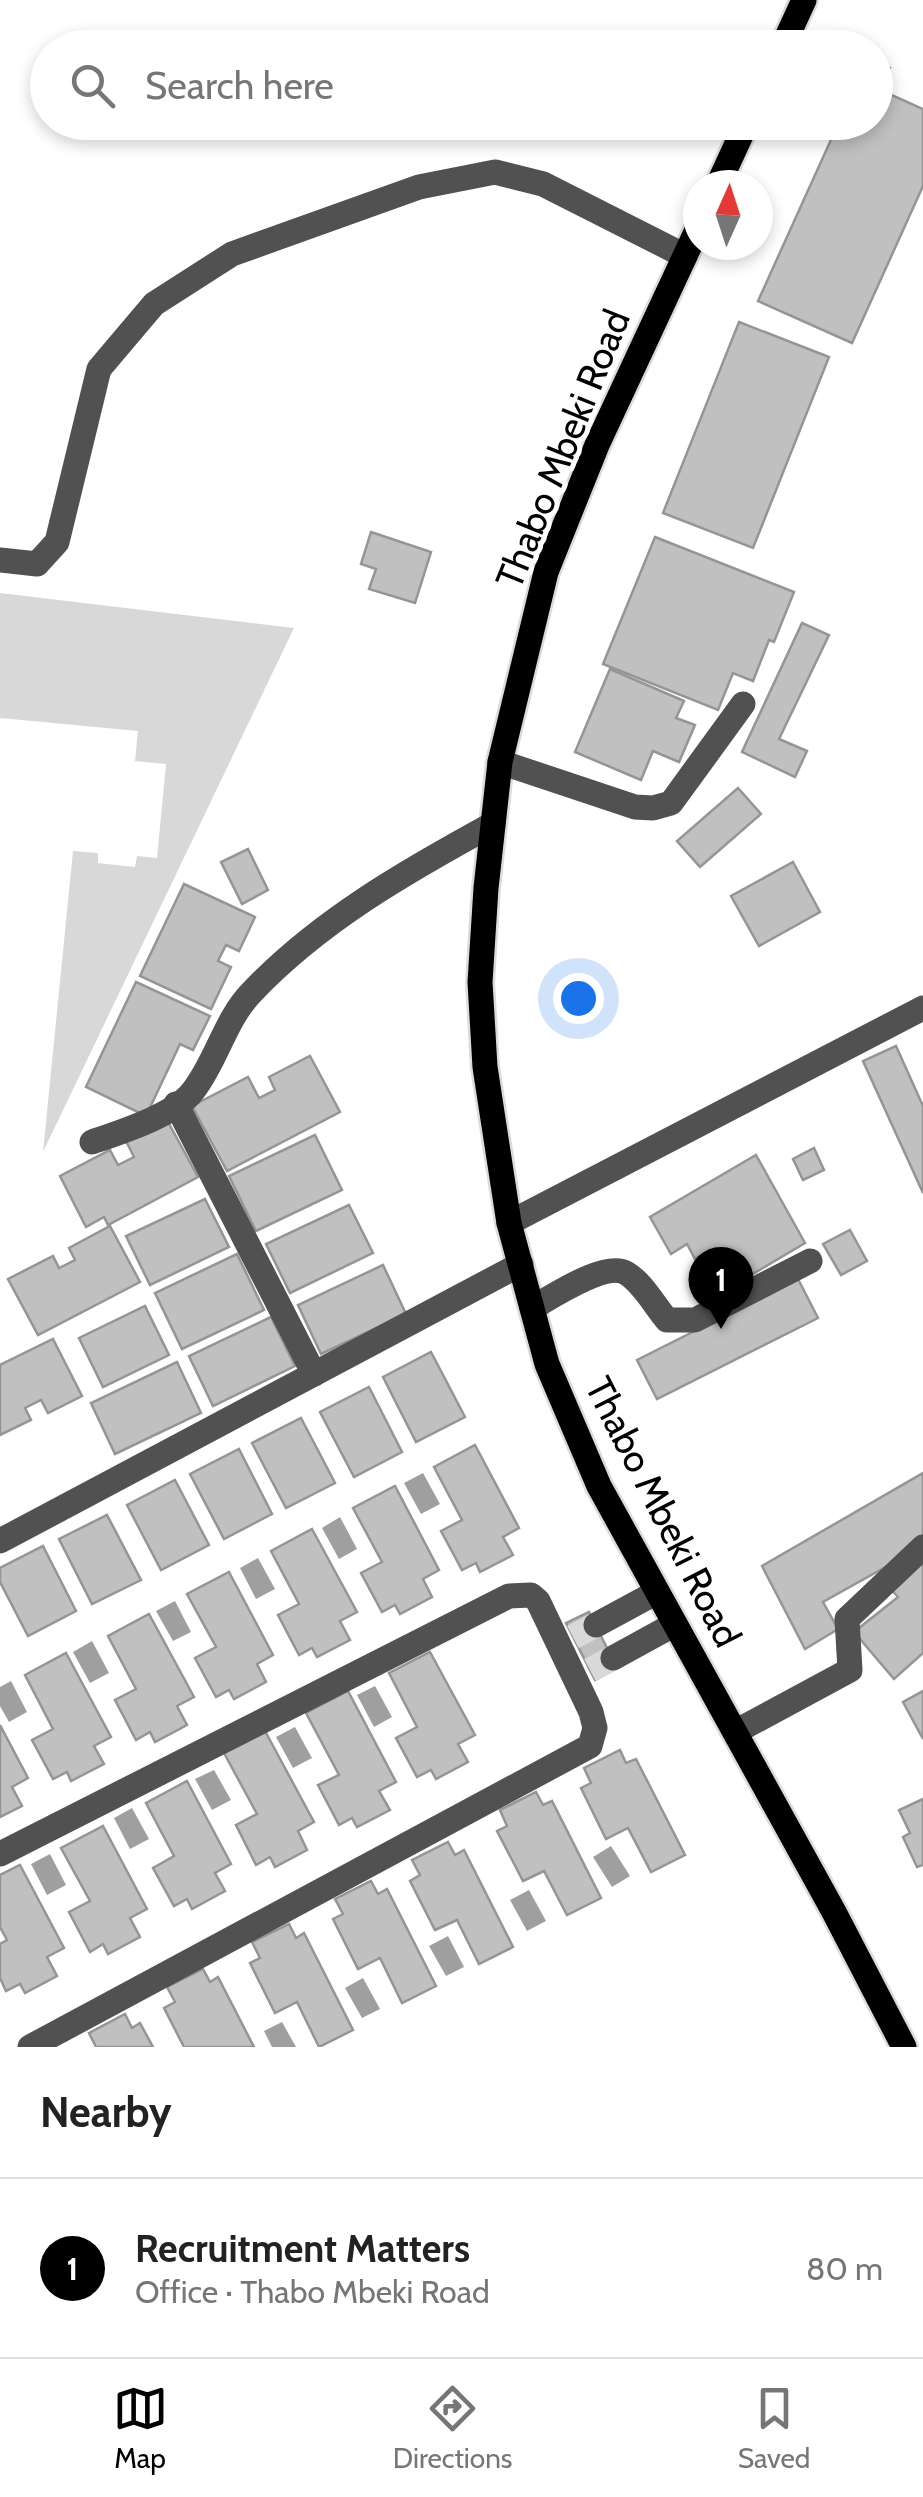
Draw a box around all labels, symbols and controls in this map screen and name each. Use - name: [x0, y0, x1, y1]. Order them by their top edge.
- search box: [30, 30, 893, 140]
- icon: search: [65, 58, 120, 113]
- text: Search here: [145, 62, 334, 109]
- north arrow: [683, 170, 773, 260]
- street label: Thabo Mbeki Road: [485, 303, 640, 595]
- your location: [553, 973, 604, 1024]
- pin: 1: [688, 1246, 754, 1329]
- street label: Thabo Mbeki Road: [575, 1369, 752, 1655]
- text: Nearby: [40, 2086, 172, 2138]
- text: Recruitment Matters: [135, 2225, 470, 2272]
- text: 1: [67, 2249, 78, 2288]
- text: 80 m: [806, 2249, 883, 2288]
- text: Office · Thabo Mbeki Road: [135, 2272, 490, 2311]
- tab: Map: [113, 2381, 168, 2475]
- tab: Directions: [393, 2381, 512, 2475]
- tab: Saved: [738, 2381, 810, 2475]

